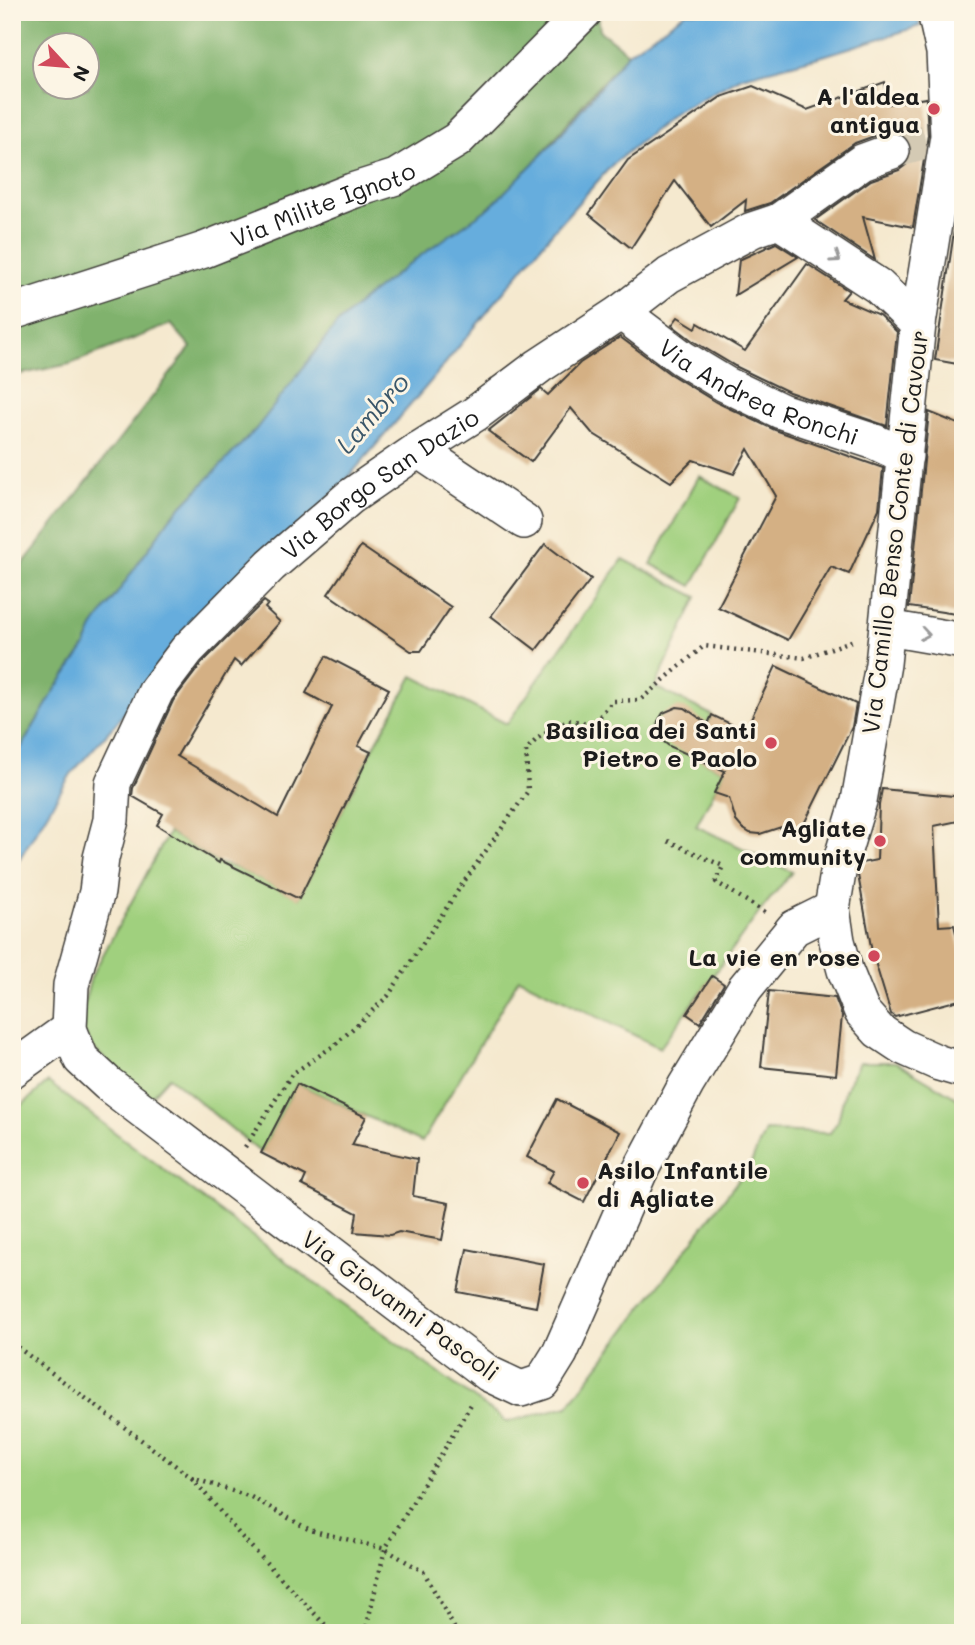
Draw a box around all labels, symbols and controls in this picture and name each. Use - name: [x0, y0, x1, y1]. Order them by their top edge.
- north arrow: [32, 32, 102, 102]
- text: N: [67, 62, 96, 86]
- place label: A l'aldea antigua: [816, 80, 920, 139]
- marker: A l'aldea antigua: [926, 101, 942, 117]
- street label: Via Milite Ignoto: [226, 154, 421, 253]
- one-way arrow: [828, 250, 841, 262]
- street label: Via Camillo Benso Conte di Cavour: [854, 328, 934, 736]
- street label: Via Andrea Ronchi: [653, 331, 863, 451]
- water label: Lambro: [328, 366, 416, 460]
- street label: Via Borgo San Dazio: [274, 400, 484, 566]
- one-way arrow: [919, 626, 931, 641]
- place label: Basilica dei Santi Pietro e Paolo: [545, 714, 757, 773]
- marker: Basilica dei Santi Pietro e Paolo: [763, 735, 779, 751]
- place label: Agliate community: [740, 812, 866, 871]
- marker: Agliate community: [872, 833, 888, 849]
- place label: La vie en rose: [688, 941, 860, 972]
- marker: La vie en rose: [866, 948, 882, 964]
- place label: Asilo Infantile di Agliate: [597, 1154, 768, 1213]
- marker: Asilo Infantile di Agliate: [575, 1175, 591, 1191]
- street label: Via Giovanni Pascoli: [296, 1223, 506, 1387]

